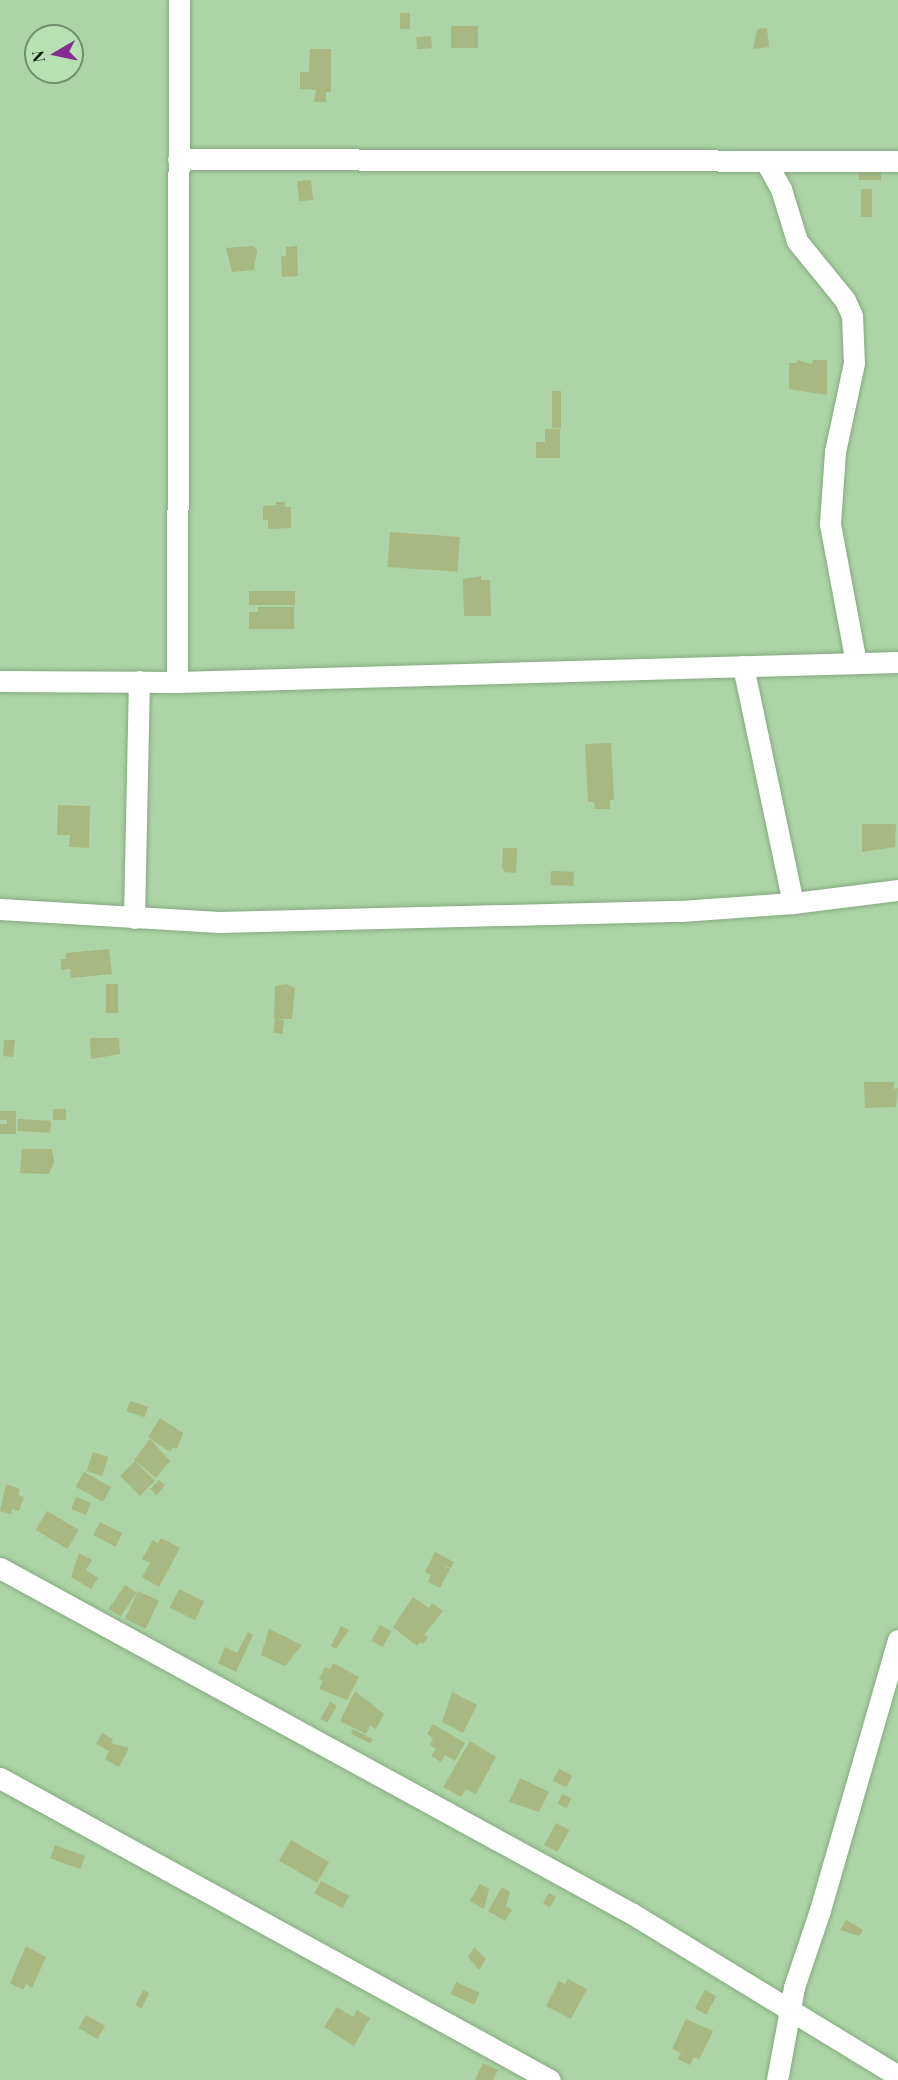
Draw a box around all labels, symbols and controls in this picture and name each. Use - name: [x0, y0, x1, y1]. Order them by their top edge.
- north arrow: [24, 24, 84, 84]
- text: N: [26, 49, 49, 64]

